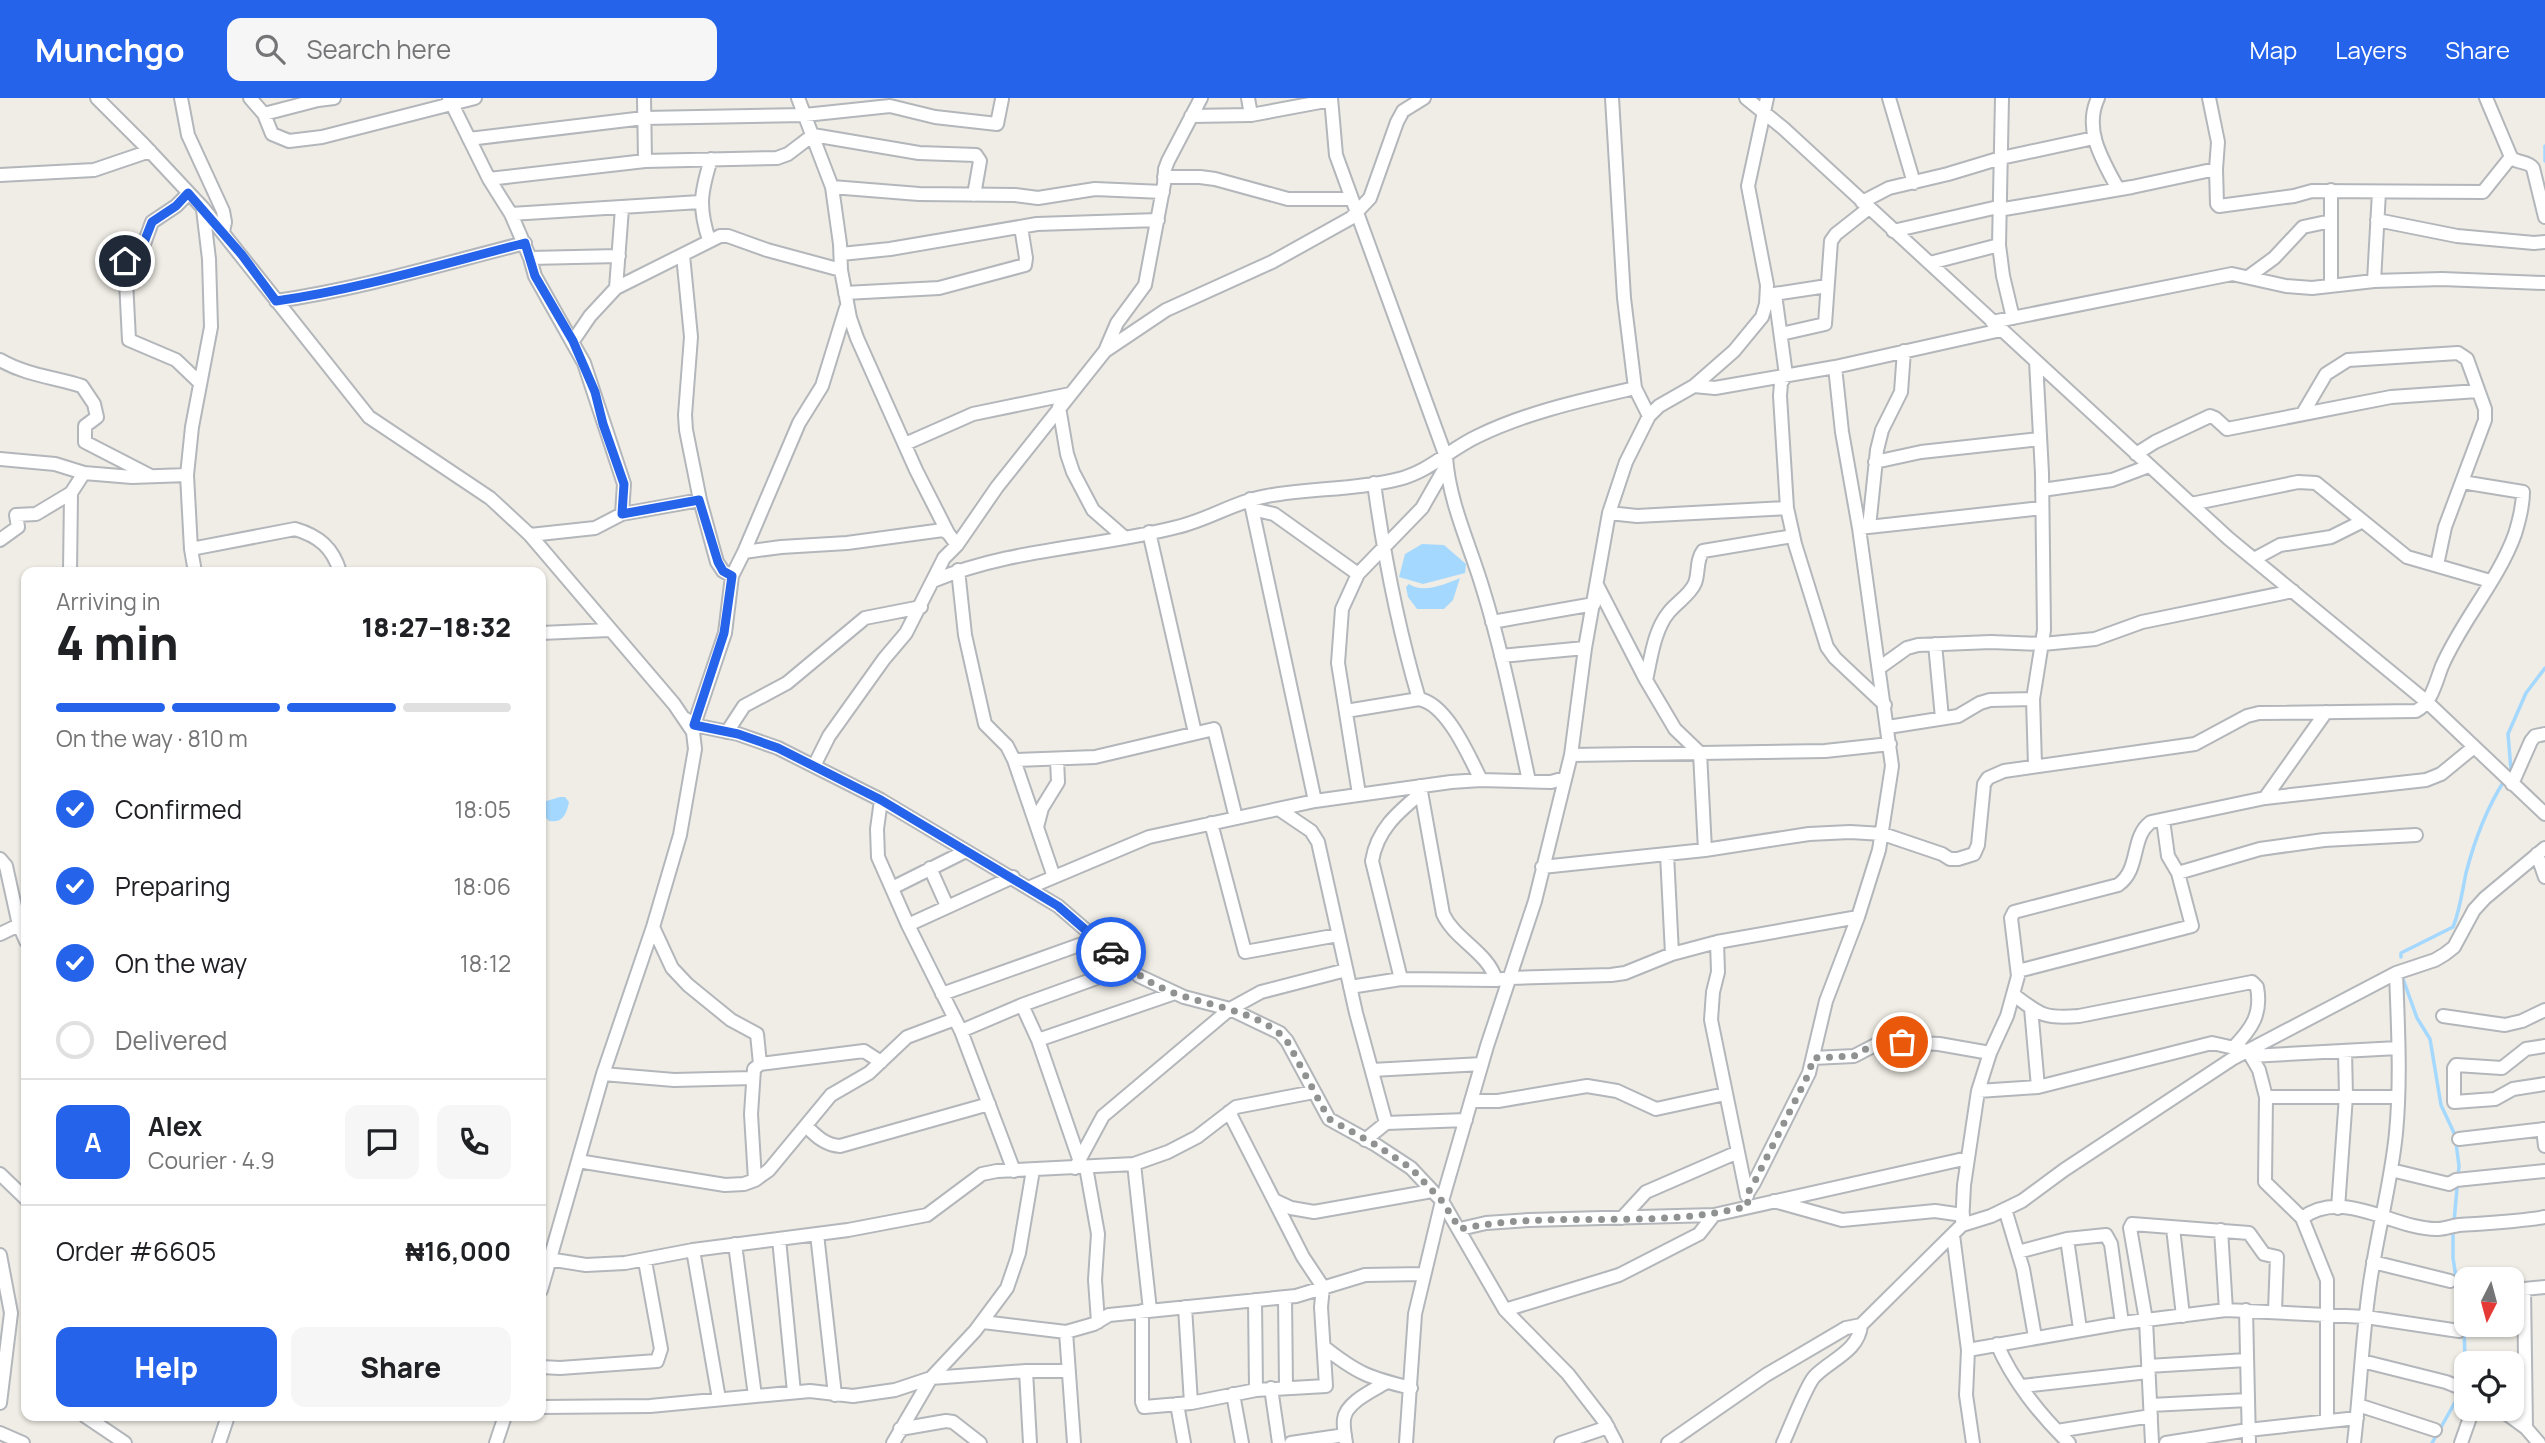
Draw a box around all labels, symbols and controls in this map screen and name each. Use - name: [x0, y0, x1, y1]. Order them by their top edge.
- search box: [227, 18, 717, 81]
- text: Munchgo: [35, 27, 185, 72]
- icon: search: [251, 30, 289, 68]
- text: Search here: [307, 31, 451, 67]
- text: Map: [2250, 33, 2297, 66]
- text: Layers: [2335, 33, 2407, 66]
- text: Share: [2445, 33, 2510, 66]
- pin: [95, 231, 155, 291]
- icon: home: [106, 242, 144, 280]
- text: Arriving in: [56, 585, 161, 617]
- text: 18:27–18:32: [361, 609, 511, 645]
- text: 4 min: [56, 611, 179, 674]
- text: On the way · 810 m: [56, 722, 248, 754]
- icon: check: [56, 790, 94, 828]
- text: Confirmed: [115, 791, 242, 827]
- text: 18:05: [454, 793, 511, 825]
- icon: check: [56, 867, 94, 905]
- text: Preparing: [115, 868, 231, 904]
- text: 18:06: [454, 870, 511, 902]
- courier: [1076, 917, 1146, 987]
- icon: car: [1092, 933, 1130, 971]
- icon: check: [56, 944, 94, 982]
- text: On the way: [115, 945, 247, 981]
- text: 18:12: [460, 947, 511, 979]
- pin: [1872, 1012, 1932, 1072]
- text: Delivered: [115, 1022, 227, 1058]
- icon: bag: [1883, 1023, 1921, 1061]
- button: chat: [345, 1105, 419, 1179]
- button: phone: [437, 1105, 511, 1179]
- text: Alex: [148, 1108, 202, 1144]
- text: A: [84, 1124, 102, 1160]
- text: Courier · 4.9: [148, 1144, 275, 1176]
- text: Order #6605: [56, 1233, 216, 1269]
- text: ₦16,000: [405, 1233, 511, 1269]
- north arrow: [2454, 1267, 2524, 1337]
- map controls: [2454, 1267, 2524, 1421]
- button: Help: [56, 1327, 277, 1407]
- button: Share: [291, 1327, 511, 1407]
- button: locate: [2454, 1351, 2524, 1421]

